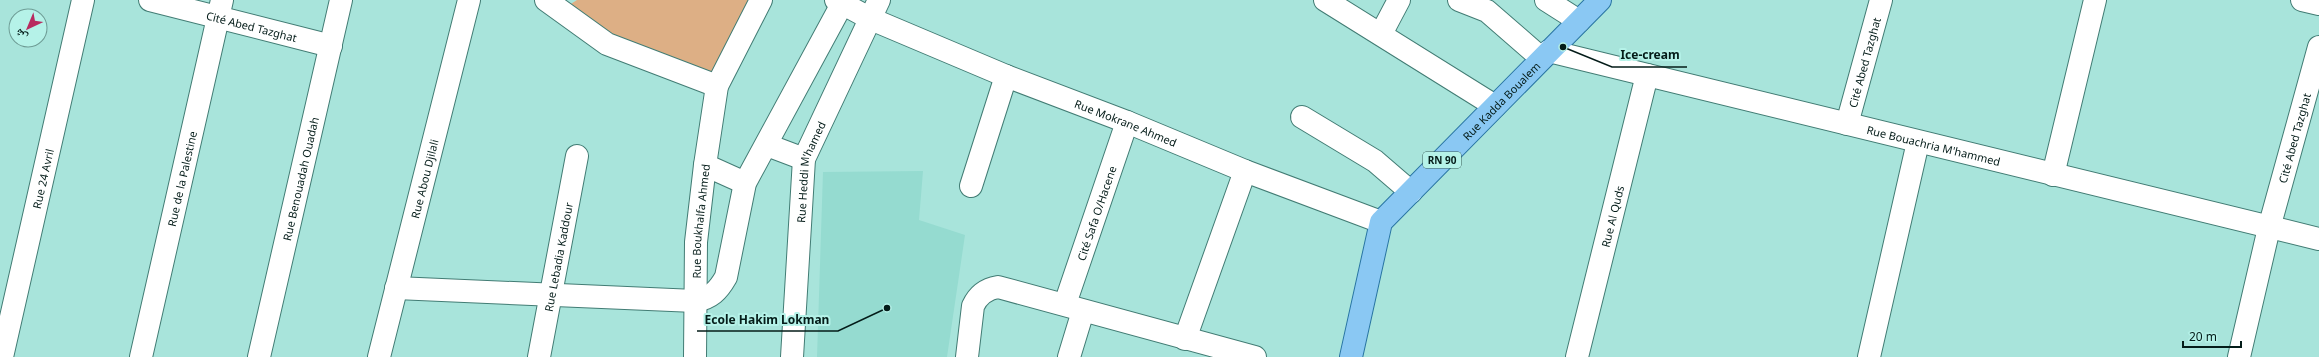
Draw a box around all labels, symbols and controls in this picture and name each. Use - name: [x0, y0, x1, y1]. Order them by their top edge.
- street label: Cité Abed Tazghat: [205, 7, 299, 45]
- north arrow: [8, 8, 48, 48]
- street label: Cité Abed Tazghat: [1844, 16, 1883, 109]
- text: ش: [11, 25, 31, 45]
- callout: Ice-cream: [1612, 43, 1687, 67]
- text: Ice-cream: [1620, 46, 1680, 63]
- street label: Rue Kadda Boualem: [1459, 58, 1543, 143]
- street label: Cité Abed Tazghat: [2274, 91, 2314, 185]
- street label: Rue Mokrane Ahmed: [1073, 95, 1179, 149]
- street label: Rue Benouadah Ouadah: [278, 115, 321, 242]
- street label: Rue Heddi M'hamed: [793, 119, 828, 223]
- street label: Rue Bouachria M'hammed: [1865, 121, 2002, 168]
- street label: Rue de la Palestine: [163, 129, 200, 228]
- street label: Rue Abou Djilali: [407, 137, 441, 220]
- street label: Rue 24 Avril: [28, 147, 57, 210]
- road number: RN 90: [1423, 152, 1461, 168]
- street label: Rue Boukhalfa Ahmed: [688, 163, 713, 279]
- street label: Cité Safa O/Hacene: [1073, 164, 1119, 263]
- street label: Rue Al Quds: [1597, 184, 1627, 249]
- street label: Rue Lebadia Kaddour: [540, 200, 576, 313]
- callout: Ecole Hakim Lokman: [697, 307, 838, 331]
- text: Ecole Hakim Lokman: [705, 311, 829, 328]
- scale bar: [2183, 323, 2241, 349]
- text: 20 m: [2189, 328, 2217, 345]

